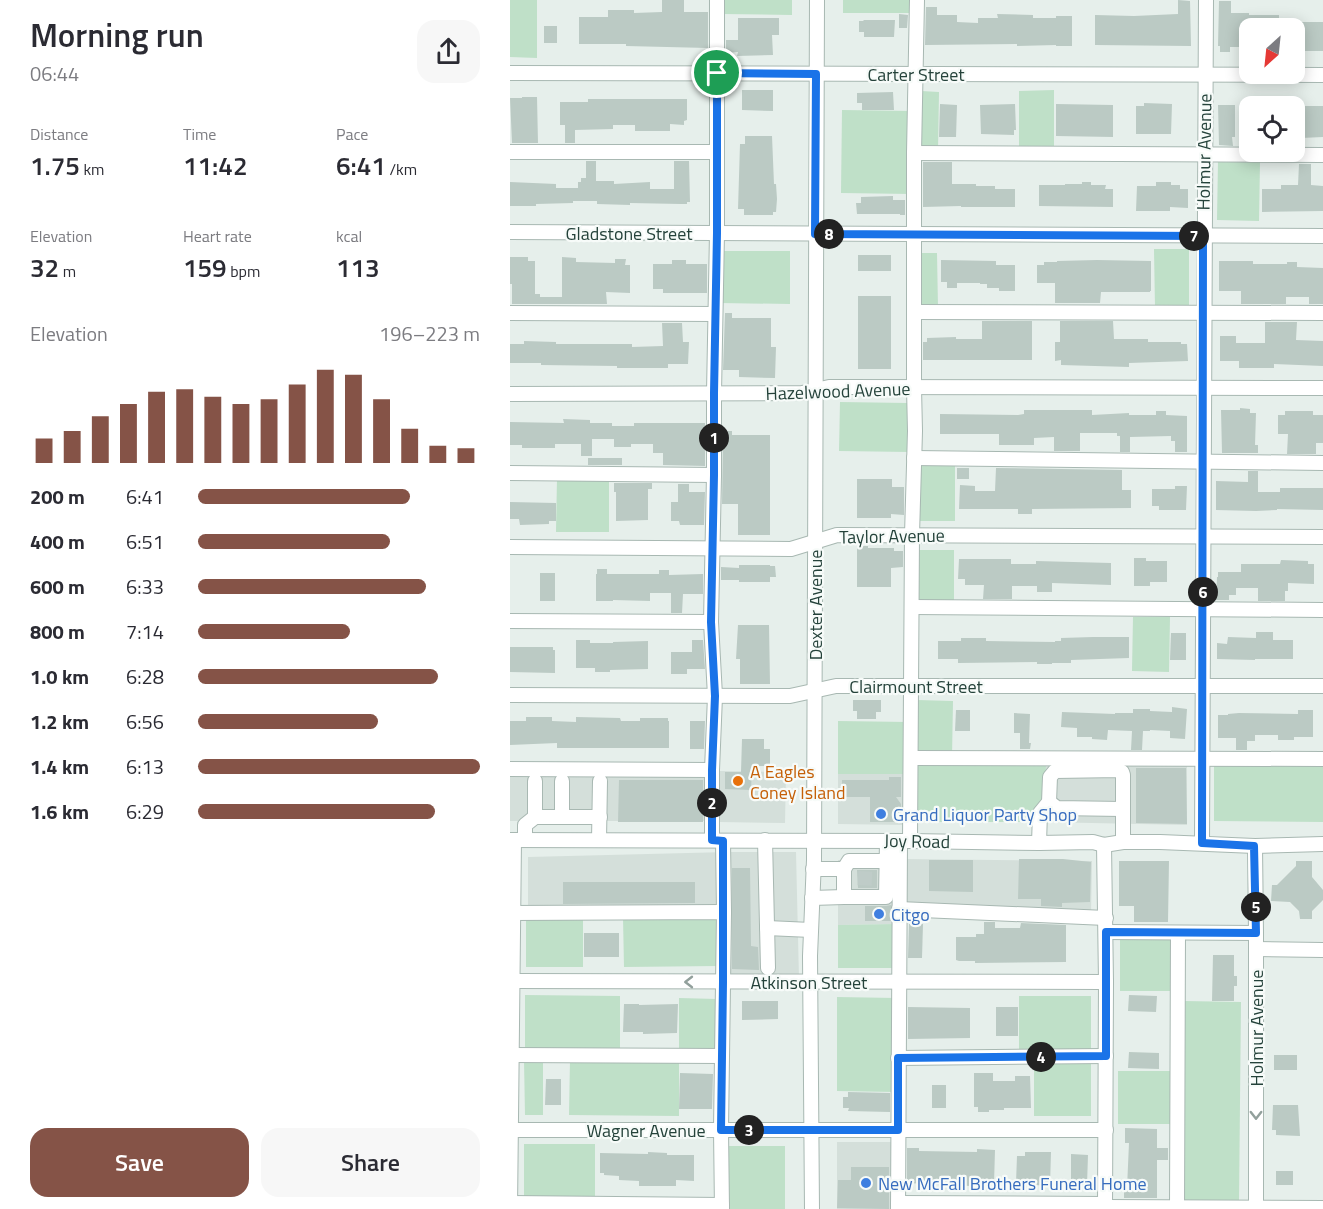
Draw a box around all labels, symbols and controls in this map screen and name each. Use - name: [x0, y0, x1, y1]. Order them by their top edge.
- text: Morning run: [30, 10, 204, 60]
- north arrow: [1239, 18, 1305, 84]
- map controls: [1239, 18, 1305, 162]
- button: share: [417, 20, 480, 83]
- pin: [691, 47, 742, 98]
- icon: arrive: [700, 56, 733, 89]
- text: 06:44: [30, 58, 79, 89]
- street label: Carter Street: [867, 61, 965, 88]
- street label: Holmur Avenue: [1189, 93, 1219, 211]
- button: locate: [1239, 96, 1305, 162]
- text: Distance: [30, 122, 88, 146]
- text: Time: [183, 122, 216, 146]
- text: Pace: [336, 122, 368, 146]
- text: 1.75: [30, 146, 80, 185]
- text: 11:42: [183, 146, 247, 185]
- text: 6:41: [336, 146, 386, 185]
- text: km: [80, 157, 104, 181]
- text: /km: [386, 157, 417, 181]
- pin: 8: [814, 219, 844, 249]
- street label: Gladstone Street: [565, 220, 693, 247]
- pin: 7: [1179, 221, 1209, 251]
- text: 8: [825, 222, 833, 246]
- text: Elevation: [30, 224, 92, 248]
- text: Heart rate: [183, 224, 252, 248]
- text: kcal: [336, 224, 362, 248]
- text: 7: [1190, 224, 1198, 248]
- text: 32: [30, 248, 59, 287]
- text: 159: [183, 248, 227, 287]
- text: 113: [336, 248, 380, 287]
- text: m: [59, 259, 76, 283]
- text: bpm: [227, 259, 260, 283]
- text: Elevation: [30, 318, 108, 349]
- text: 196–223 m: [379, 318, 480, 349]
- street label: Hazelwood Avenue: [765, 375, 911, 407]
- pin: 1: [699, 423, 729, 453]
- text: 1: [710, 426, 718, 450]
- text: 200 m: [30, 481, 85, 512]
- text: 6:41: [126, 481, 164, 512]
- street label: Taylor Avenue: [839, 522, 945, 550]
- text: 400 m: [30, 526, 85, 557]
- text: 6:51: [126, 526, 164, 557]
- street label: Dexter Avenue: [802, 550, 829, 660]
- text: 600 m: [30, 571, 85, 602]
- text: 6:33: [126, 571, 164, 602]
- pin: 6: [1188, 577, 1218, 607]
- text: 6: [1199, 580, 1207, 604]
- text: 800 m: [30, 616, 85, 647]
- text: 7:14: [126, 616, 164, 647]
- text: 1.0 km: [30, 661, 89, 692]
- text: 6:28: [126, 661, 164, 692]
- street label: Clairmount Street: [849, 673, 983, 700]
- text: 1.2 km: [30, 706, 89, 737]
- text: 6:56: [126, 706, 164, 737]
- text: 1.4 km: [30, 751, 89, 782]
- text: 6:13: [126, 751, 164, 782]
- place label: A Eagles Coney Island: [750, 758, 846, 806]
- marker: A Eagles Coney Island: [731, 774, 745, 788]
- pin: 2: [697, 788, 727, 818]
- text: 2: [708, 791, 716, 815]
- text: 1.6 km: [30, 796, 89, 827]
- text: 6:29: [126, 796, 164, 827]
- place label: Grand Liquor Party Shop: [893, 801, 1077, 828]
- marker: Grand Liquor Party Shop: [874, 807, 888, 821]
- street label: Joy Road: [884, 827, 950, 855]
- pin: 5: [1241, 892, 1271, 922]
- text: 5: [1252, 895, 1260, 919]
- place label: Citgo: [891, 901, 930, 928]
- marker: Citgo: [872, 907, 886, 921]
- street label: Atkinson Street: [751, 969, 868, 996]
- street label: Holmur Avenue: [1243, 970, 1270, 1086]
- one-way arrow: [685, 976, 694, 988]
- pin: 4: [1026, 1042, 1056, 1072]
- text: 4: [1037, 1045, 1045, 1069]
- one-way arrow: [1250, 1110, 1262, 1119]
- pin: 3: [734, 1115, 764, 1145]
- street label: Wagner Avenue: [586, 1117, 706, 1144]
- text: 3: [745, 1118, 753, 1142]
- button: Save: [30, 1128, 249, 1197]
- button: Share: [261, 1128, 480, 1197]
- place label: New McFall Brothers Funeral Home: [878, 1170, 1147, 1197]
- marker: New McFall Brothers Funeral Home: [859, 1176, 873, 1190]

